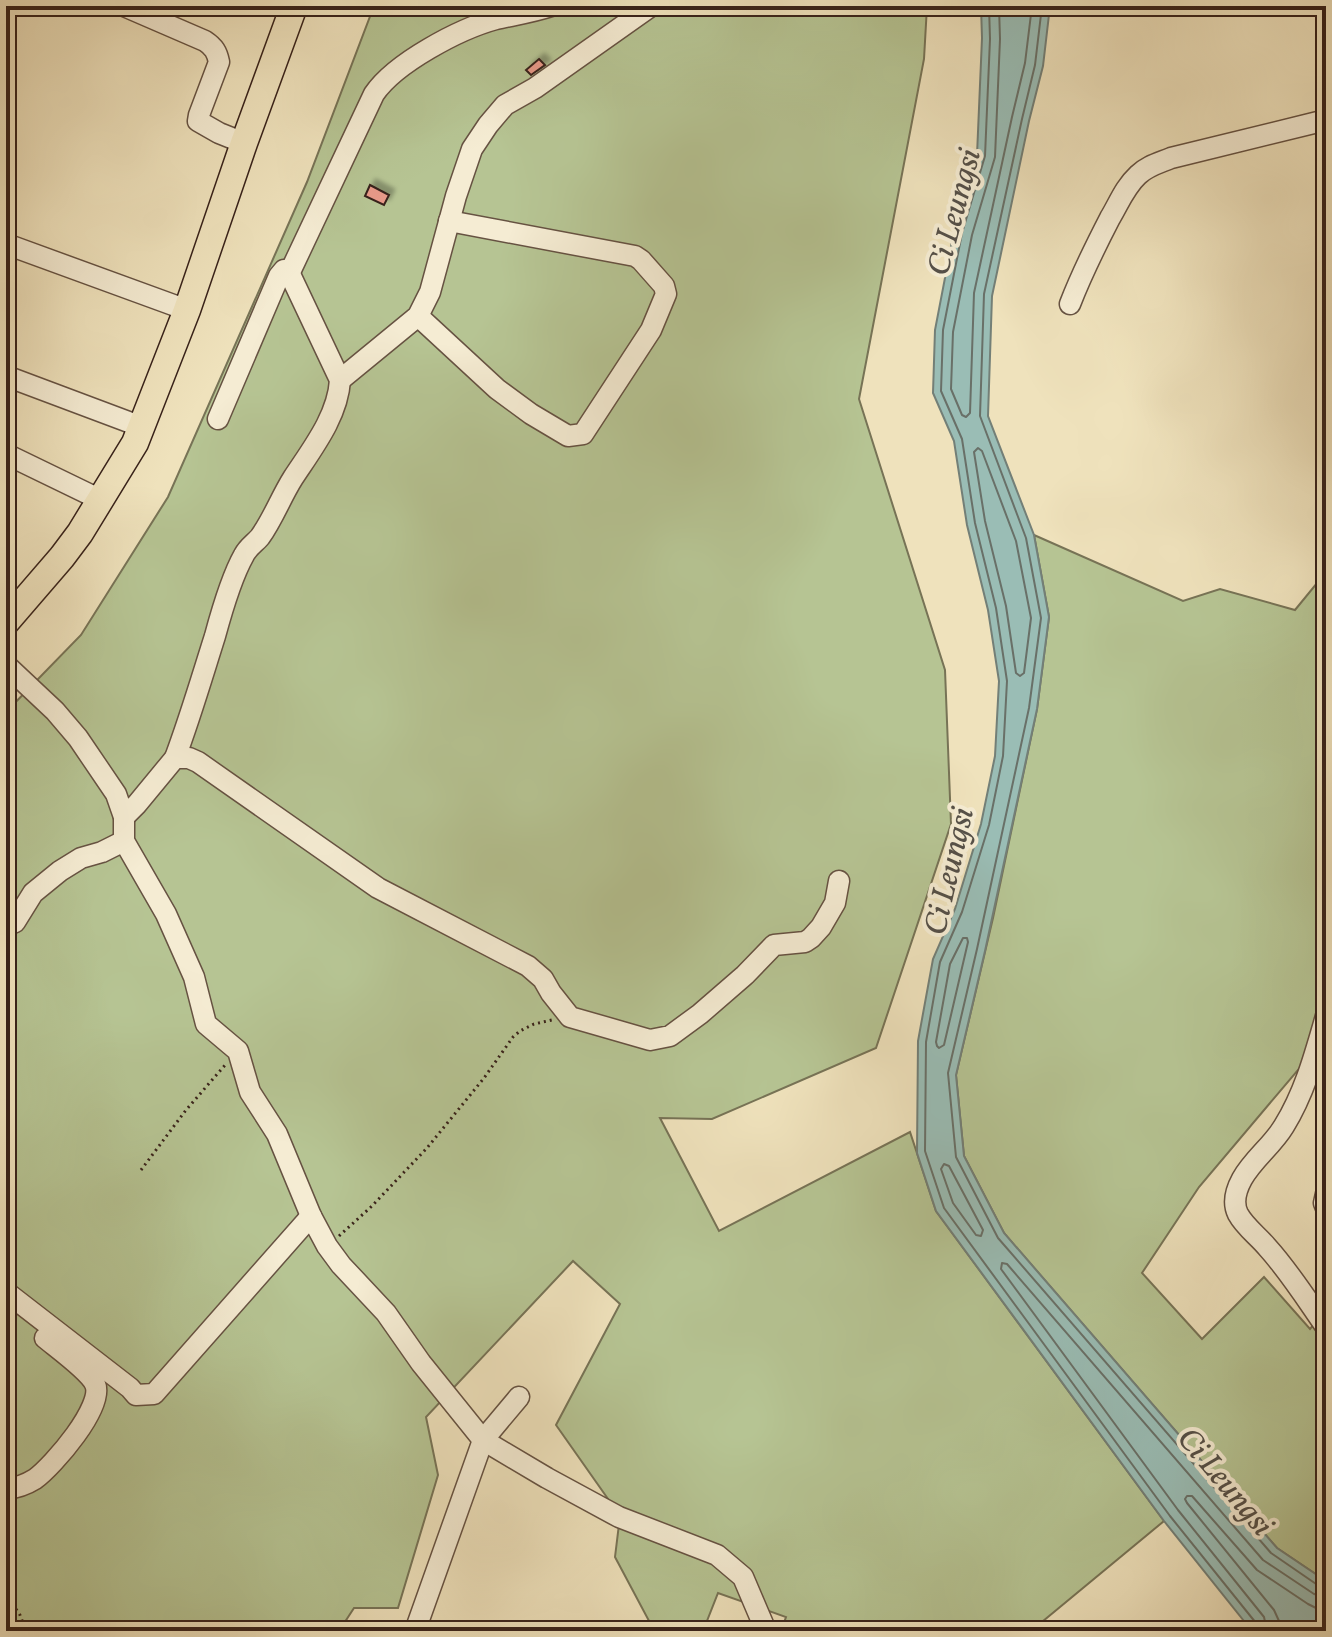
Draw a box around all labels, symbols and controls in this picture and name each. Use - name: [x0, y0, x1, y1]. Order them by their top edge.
- water label: Ci Leungsi: [918, 144, 994, 281]
- water label: Ci Leungsi: [915, 803, 987, 940]
- water label: Ci Leungsi: [1165, 1419, 1283, 1547]

